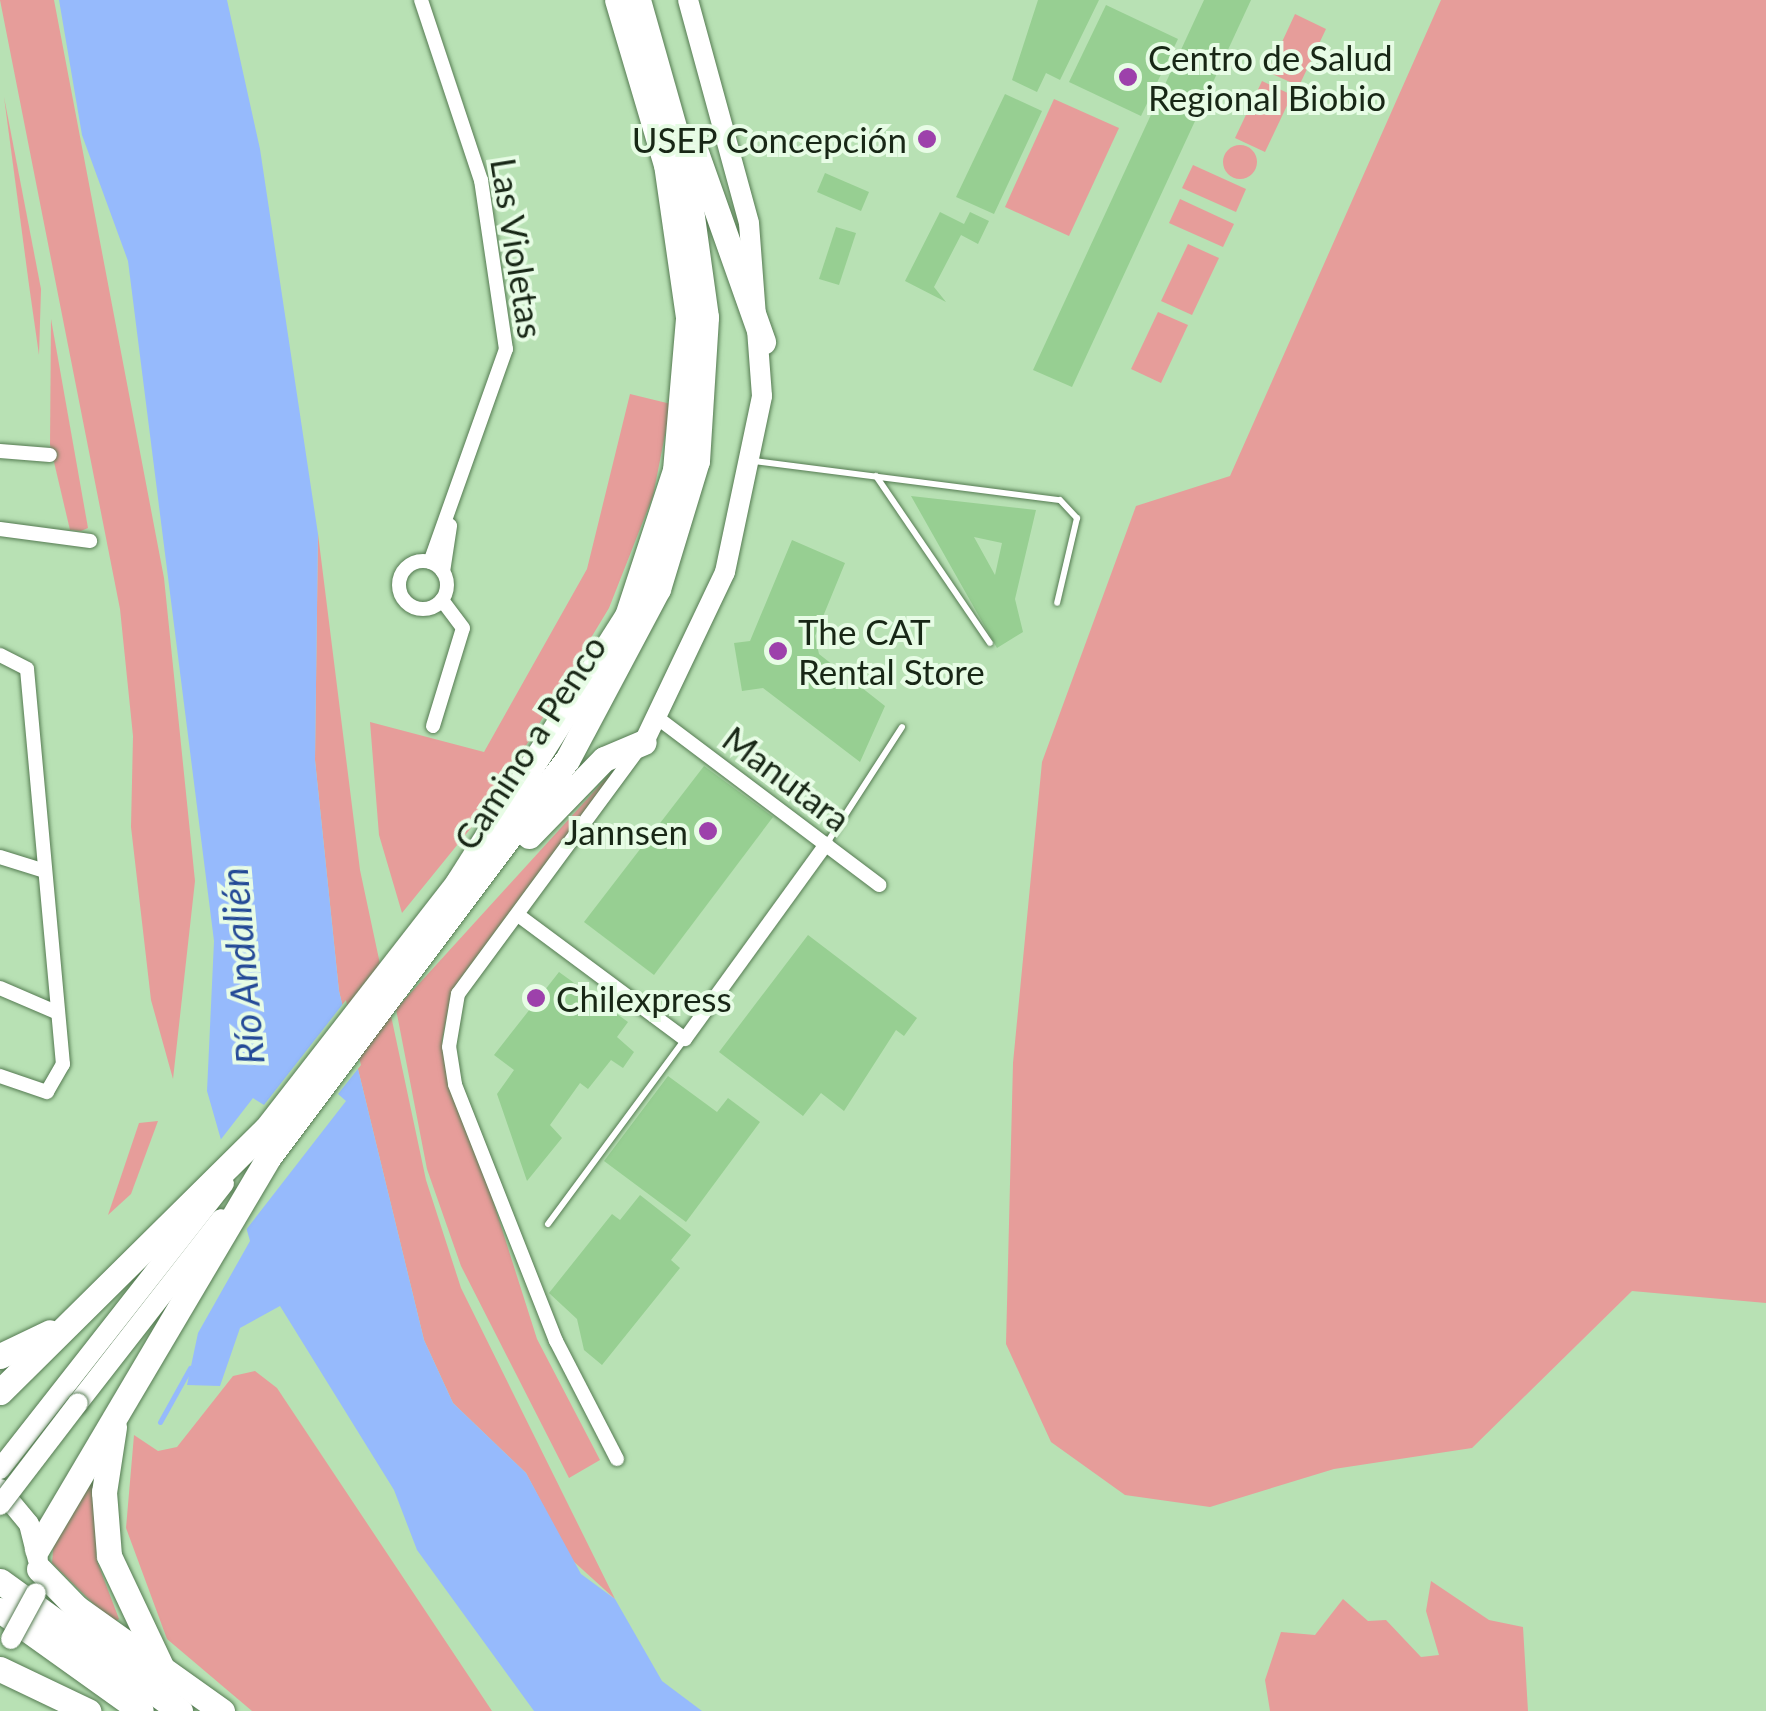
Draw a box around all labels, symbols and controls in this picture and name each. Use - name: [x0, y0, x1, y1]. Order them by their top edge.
- place label: Centro de Salud Regional Biobio: [1148, 36, 1393, 118]
- marker: Centro de Salud Regional Biobio: [1117, 66, 1139, 88]
- place label: USEP Concepción: [631, 118, 907, 160]
- marker: USEP Concepción: [916, 128, 938, 150]
- street label: Las Violetas: [483, 154, 553, 342]
- place label: The CAT Rental Store: [798, 610, 985, 692]
- street label: Camino a Penco: [444, 627, 614, 857]
- marker: The CAT Rental Store: [767, 640, 789, 662]
- street label: Manutara: [715, 717, 859, 839]
- place label: Jannsen: [564, 810, 688, 852]
- marker: Jannsen: [697, 820, 719, 842]
- water label: Río Andalién: [211, 865, 273, 1067]
- place label: Chilexpress: [556, 977, 732, 1019]
- marker: Chilexpress: [525, 987, 547, 1009]

